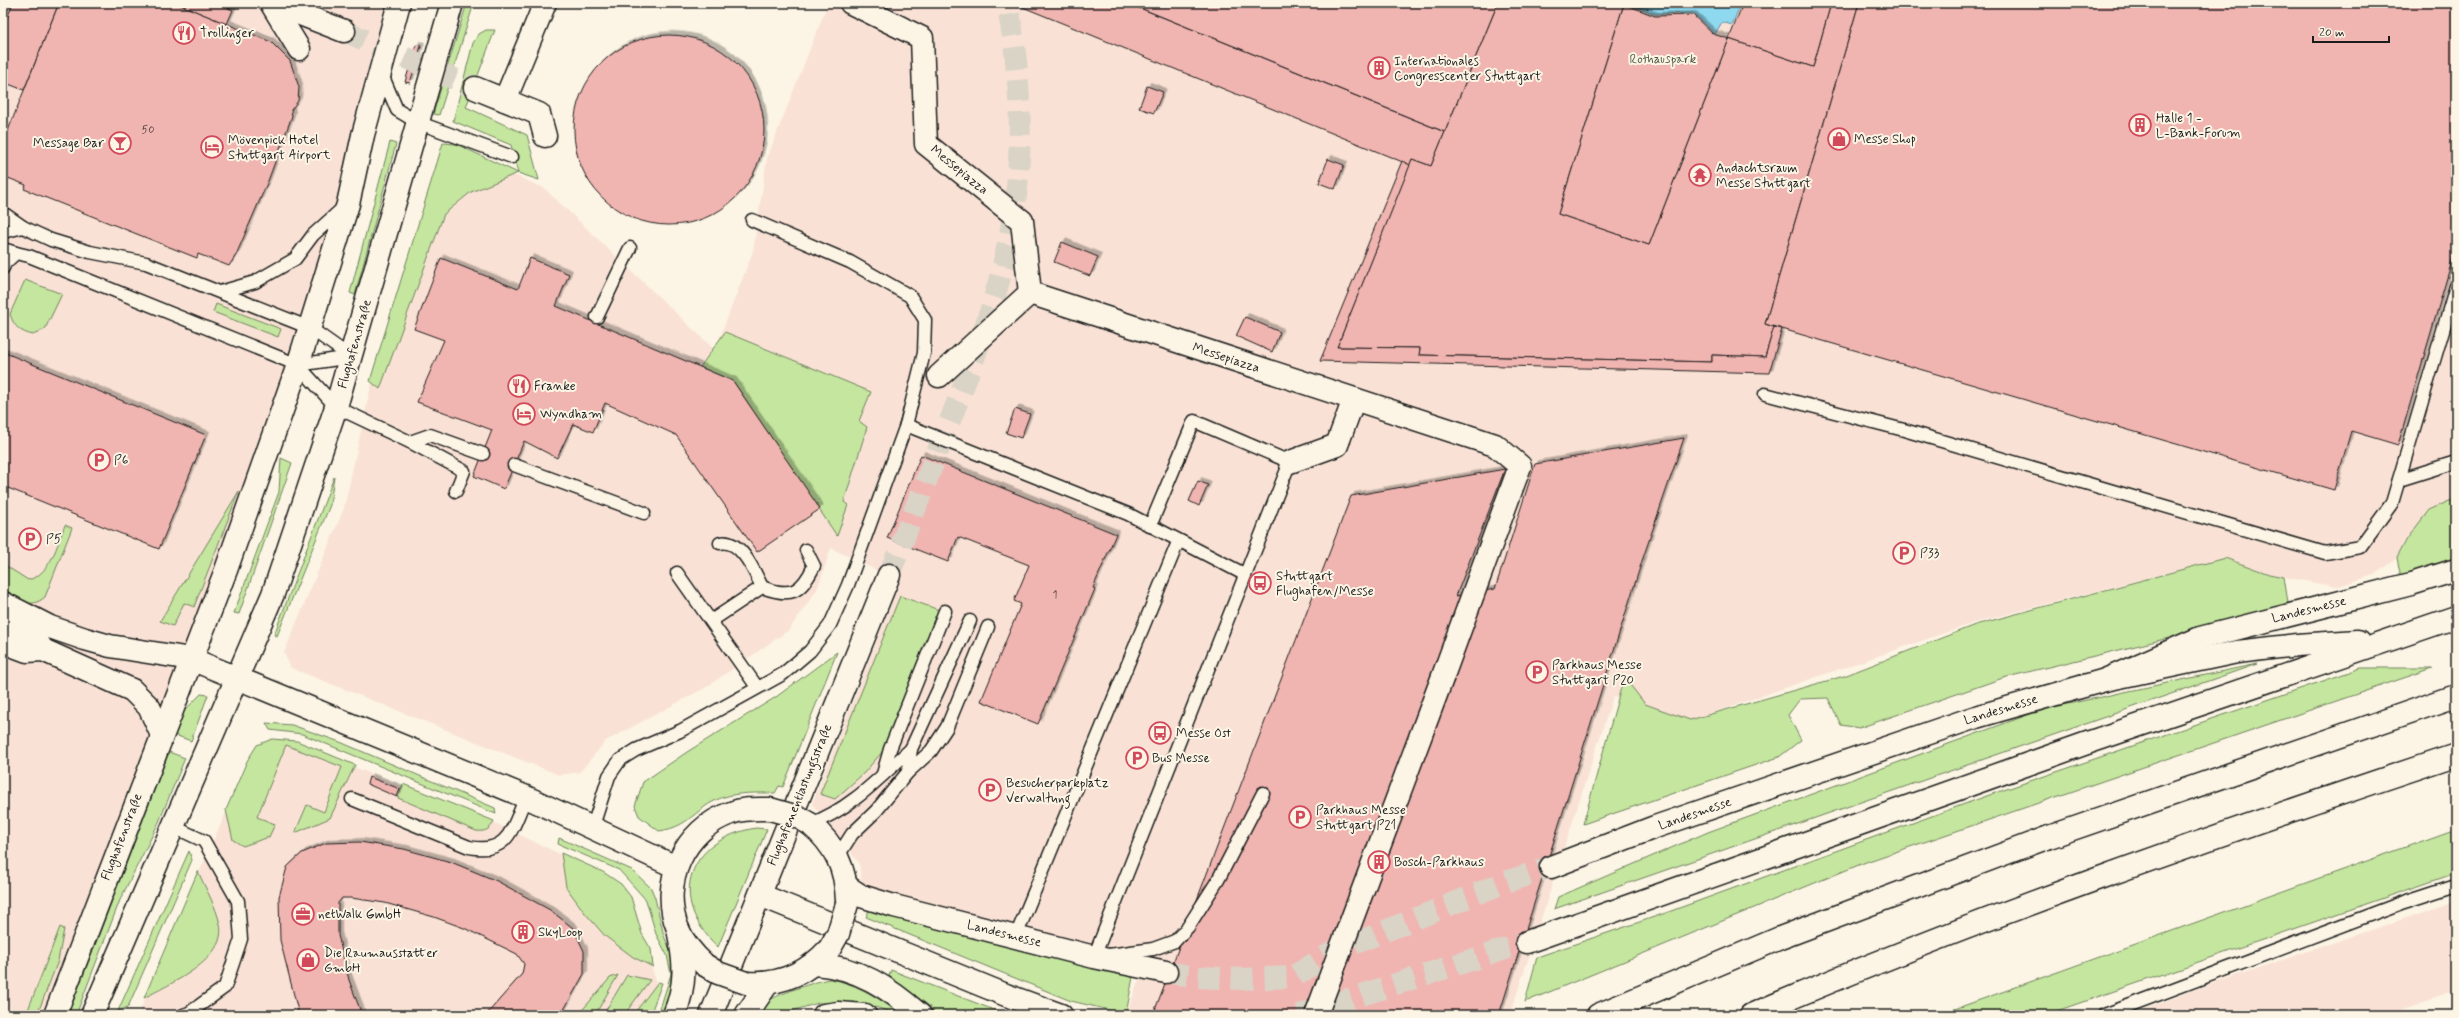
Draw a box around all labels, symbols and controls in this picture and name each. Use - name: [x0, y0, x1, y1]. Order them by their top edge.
- scale bar: [2313, 18, 2389, 44]
- restaurant icon: Trollinger: [171, 20, 197, 46]
- place label: Trollinger: [200, 25, 255, 44]
- text: 20 m: [2319, 25, 2345, 41]
- park label: Rothauspark: [1630, 51, 1697, 68]
- place label: Internationales Congresscenter Stuttgart: [1394, 53, 1541, 86]
- building icon: Internationales Congresscenter Stuttgart: [1366, 55, 1392, 81]
- place label: Halle 1 - L-Bank-Forum: [2156, 110, 2241, 142]
- building icon: Halle 1 - L-Bank-Forum: [2127, 112, 2153, 138]
- house number: 50: [142, 123, 154, 137]
- shop icon: Messe Shop: [1826, 126, 1852, 152]
- bar icon: Message Bar: [107, 130, 133, 156]
- place label: Messe Shop: [1854, 131, 1916, 148]
- place label: Mövenpick Hotel Stuttgart Airport: [228, 132, 331, 164]
- hotel icon: Mövenpick Hotel Stuttgart Airport: [199, 134, 225, 160]
- place label: Message Bar: [33, 135, 105, 152]
- street label: Messepiazza: [927, 141, 991, 199]
- place label: Andachtsraum Messe Stuttgart: [1716, 160, 1811, 192]
- temple icon: Andachtsraum Messe Stuttgart: [1687, 162, 1713, 188]
- street label: Flughafenstraße: [334, 297, 377, 391]
- street label: Messepiazza: [1190, 339, 1262, 377]
- restaurant icon: Franke: [506, 373, 532, 399]
- place label: Franke: [534, 378, 576, 395]
- hotel icon: Wyndham: [511, 401, 537, 427]
- place label: Wyndham: [540, 406, 602, 423]
- parking icon: P6: [86, 447, 112, 473]
- place label: P6: [114, 452, 129, 469]
- parking icon: P5: [17, 526, 43, 552]
- place label: P5: [46, 531, 62, 548]
- parking icon: P33: [1891, 540, 1917, 566]
- place label: P33: [1920, 545, 1940, 562]
- place label: Stuttgart Flughafen/Messe: [1276, 568, 1374, 601]
- bus stop icon: Stuttgart Flughafen/Messe: [1247, 570, 1273, 596]
- house number: 1: [1053, 588, 1058, 602]
- street label: Landesmesse: [2270, 593, 2348, 627]
- place label: Parkhaus Messe Stuttgart P20: [1552, 657, 1642, 689]
- parking icon: Parkhaus Messe Stuttgart P20: [1524, 659, 1550, 685]
- street label: Landesmesse: [1962, 691, 2040, 729]
- bus stop icon: Messe Ost: [1147, 720, 1173, 746]
- street label: Flughafenentlastungsstraße: [764, 722, 838, 869]
- place label: Messe Ost: [1176, 725, 1231, 742]
- parking icon: Bus Messe: [1124, 745, 1150, 771]
- place label: Bus Messe: [1152, 750, 1210, 767]
- place label: Besucherparkplatz Verwaltung: [1006, 775, 1109, 809]
- parking icon: Besucherparkplatz Verwaltung: [977, 777, 1003, 803]
- street label: Flughafenstraße: [98, 791, 147, 883]
- street label: Landesmesse: [1656, 794, 1734, 834]
- place label: Parkhaus Messe Stuttgart P21: [1316, 802, 1406, 834]
- parking icon: Parkhaus Messe Stuttgart P21: [1287, 804, 1313, 830]
- building icon: Bosch-Parkhaus: [1366, 849, 1392, 875]
- place label: Bosch-Parkhaus: [1394, 854, 1484, 871]
- office icon: netWalk GmbH: [290, 901, 316, 927]
- place label: netWalk GmbH: [318, 906, 402, 923]
- street label: Landesmesse: [965, 917, 1043, 951]
- building icon: SkyLoop: [510, 919, 536, 945]
- place label: SkyLoop: [538, 924, 583, 941]
- place label: Die Raumausstatter GmbH: [324, 945, 439, 977]
- shop icon: Die Raumausstatter GmbH: [295, 947, 321, 973]

